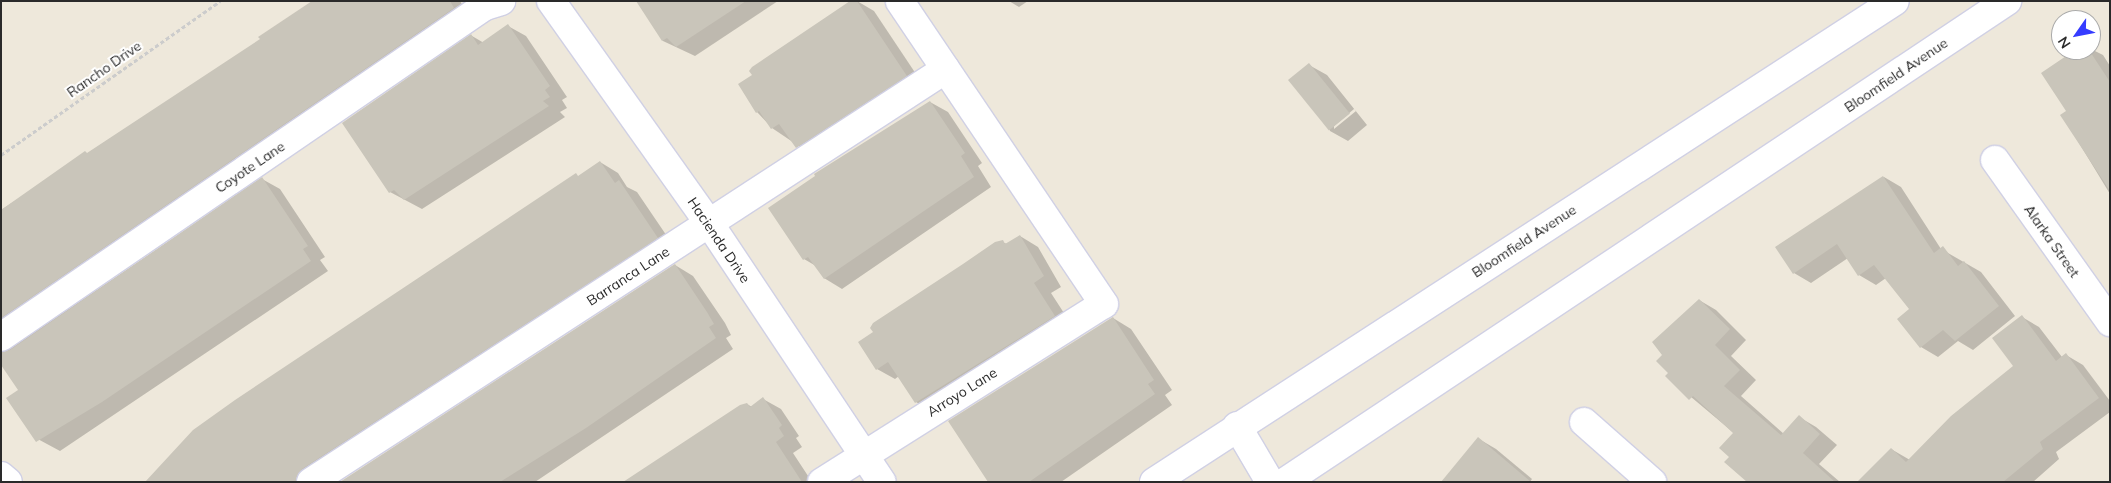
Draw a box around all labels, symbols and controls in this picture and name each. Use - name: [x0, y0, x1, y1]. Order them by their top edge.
- north arrow: [2051, 10, 2101, 60]
- text: N: [2054, 33, 2075, 52]
- street label: Bloomfield Avenue: [1841, 34, 1951, 116]
- street label: Rancho Drive: [64, 37, 144, 101]
- street label: Coyote Lane: [212, 138, 288, 196]
- street label: Hacienda Drive: [684, 194, 754, 286]
- street label: Bloomfield Avenue: [1469, 201, 1579, 281]
- street label: Alarka Street: [2021, 201, 2083, 281]
- street label: Barranca Lane: [583, 243, 673, 309]
- street label: Arroyo Lane: [924, 364, 1000, 420]

